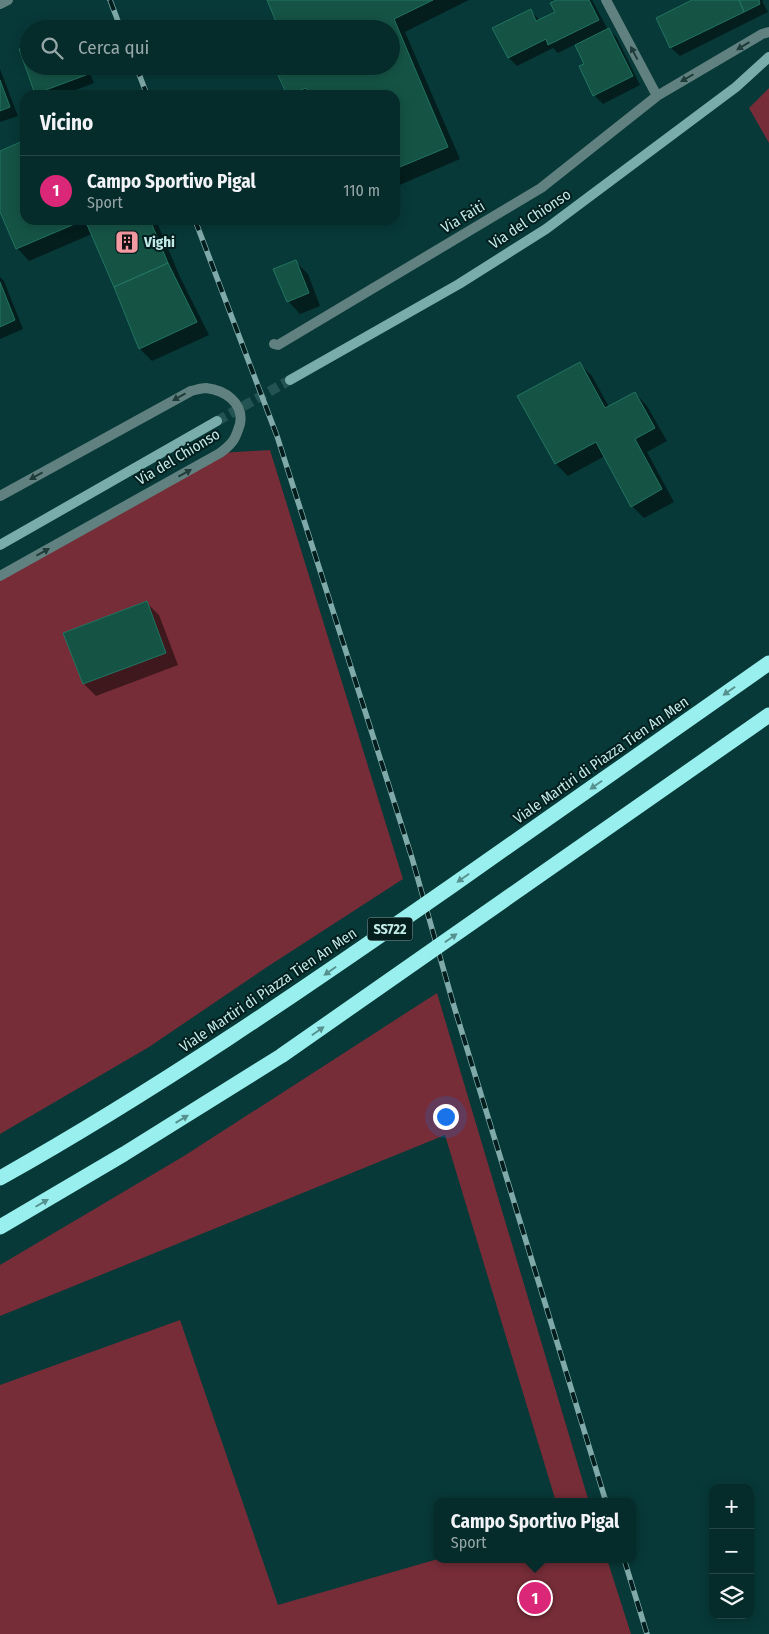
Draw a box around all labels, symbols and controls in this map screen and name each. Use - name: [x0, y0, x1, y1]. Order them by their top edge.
- search box: [20, 20, 400, 75]
- icon: search: [38, 34, 66, 62]
- text: Cerca qui: [78, 36, 149, 59]
- one-way arrow: [736, 41, 749, 50]
- one-way arrow: [630, 46, 638, 60]
- one-way arrow: [680, 74, 694, 83]
- text: Vicino: [40, 110, 93, 136]
- text: Campo Sportivo Pigal: [87, 170, 256, 193]
- text: 1: [53, 181, 59, 200]
- text: 110 m: [343, 181, 380, 200]
- street label: Via del Chionso: [486, 185, 574, 253]
- text: Sport: [87, 193, 123, 212]
- street label: Via Faiti: [438, 197, 488, 237]
- building icon: Vighi: [114, 229, 140, 255]
- place label: Vighi: [143, 233, 175, 251]
- one-way arrow: [171, 393, 186, 401]
- street label: Via del Chionso: [133, 425, 223, 489]
- one-way arrow: [178, 468, 191, 477]
- one-way arrow: [29, 472, 44, 480]
- one-way arrow: [35, 548, 50, 556]
- one-way arrow: [722, 686, 736, 696]
- street label: Viale Martiri di Piazza Tien An Men: [510, 693, 692, 827]
- one-way arrow: [589, 780, 603, 790]
- one-way arrow: [456, 873, 470, 883]
- road number: SS722: [368, 918, 412, 941]
- street label: Viale Martiri di Piazza Tien An Men: [176, 924, 360, 1056]
- one-way arrow: [444, 933, 458, 943]
- one-way arrow: [323, 966, 337, 976]
- one-way arrow: [311, 1026, 325, 1036]
- your location: [433, 1104, 459, 1130]
- one-way arrow: [175, 1115, 188, 1124]
- one-way arrow: [35, 1198, 49, 1207]
- map controls: [709, 1484, 754, 1619]
- button: +: [709, 1484, 754, 1529]
- popup: [434, 1498, 636, 1563]
- text: Campo Sportivo Pigal: [451, 1510, 619, 1533]
- button: −: [709, 1529, 754, 1574]
- text: Sport: [451, 1533, 486, 1552]
- button: layers: [709, 1574, 754, 1619]
- pin: 1: [519, 1579, 551, 1617]

